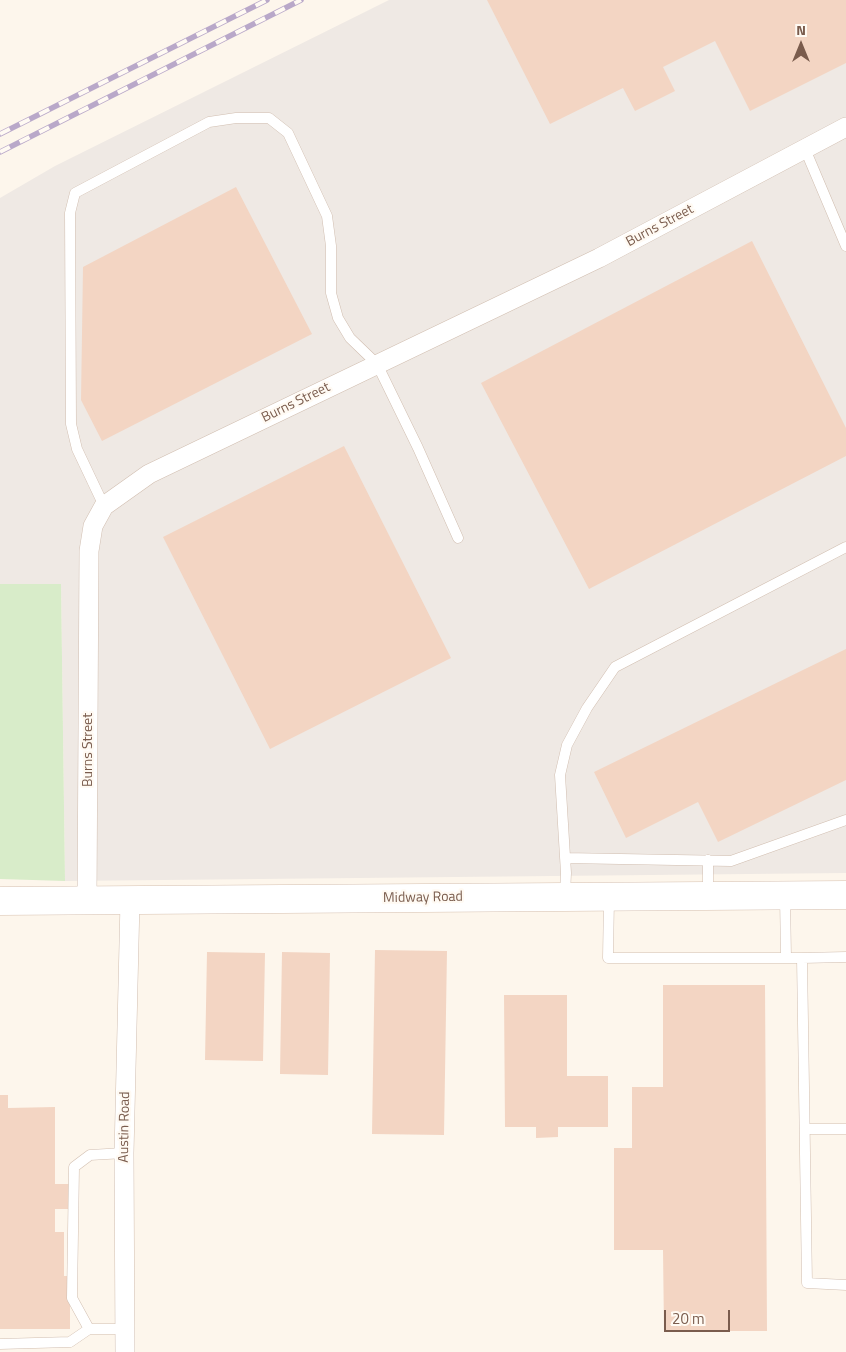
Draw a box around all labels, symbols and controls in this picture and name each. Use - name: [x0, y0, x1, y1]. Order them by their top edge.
- text: N: [796, 19, 806, 40]
- north arrow: [776, 20, 826, 70]
- street label: Burns Street: [623, 201, 697, 251]
- street label: Burns Street: [259, 379, 333, 427]
- street label: Burns Street: [81, 713, 97, 787]
- street label: Midway Road: [383, 889, 463, 907]
- street label: Austin Road: [116, 1091, 134, 1163]
- scale bar: [666, 1300, 732, 1332]
- text: 20 m: [672, 1307, 705, 1330]

